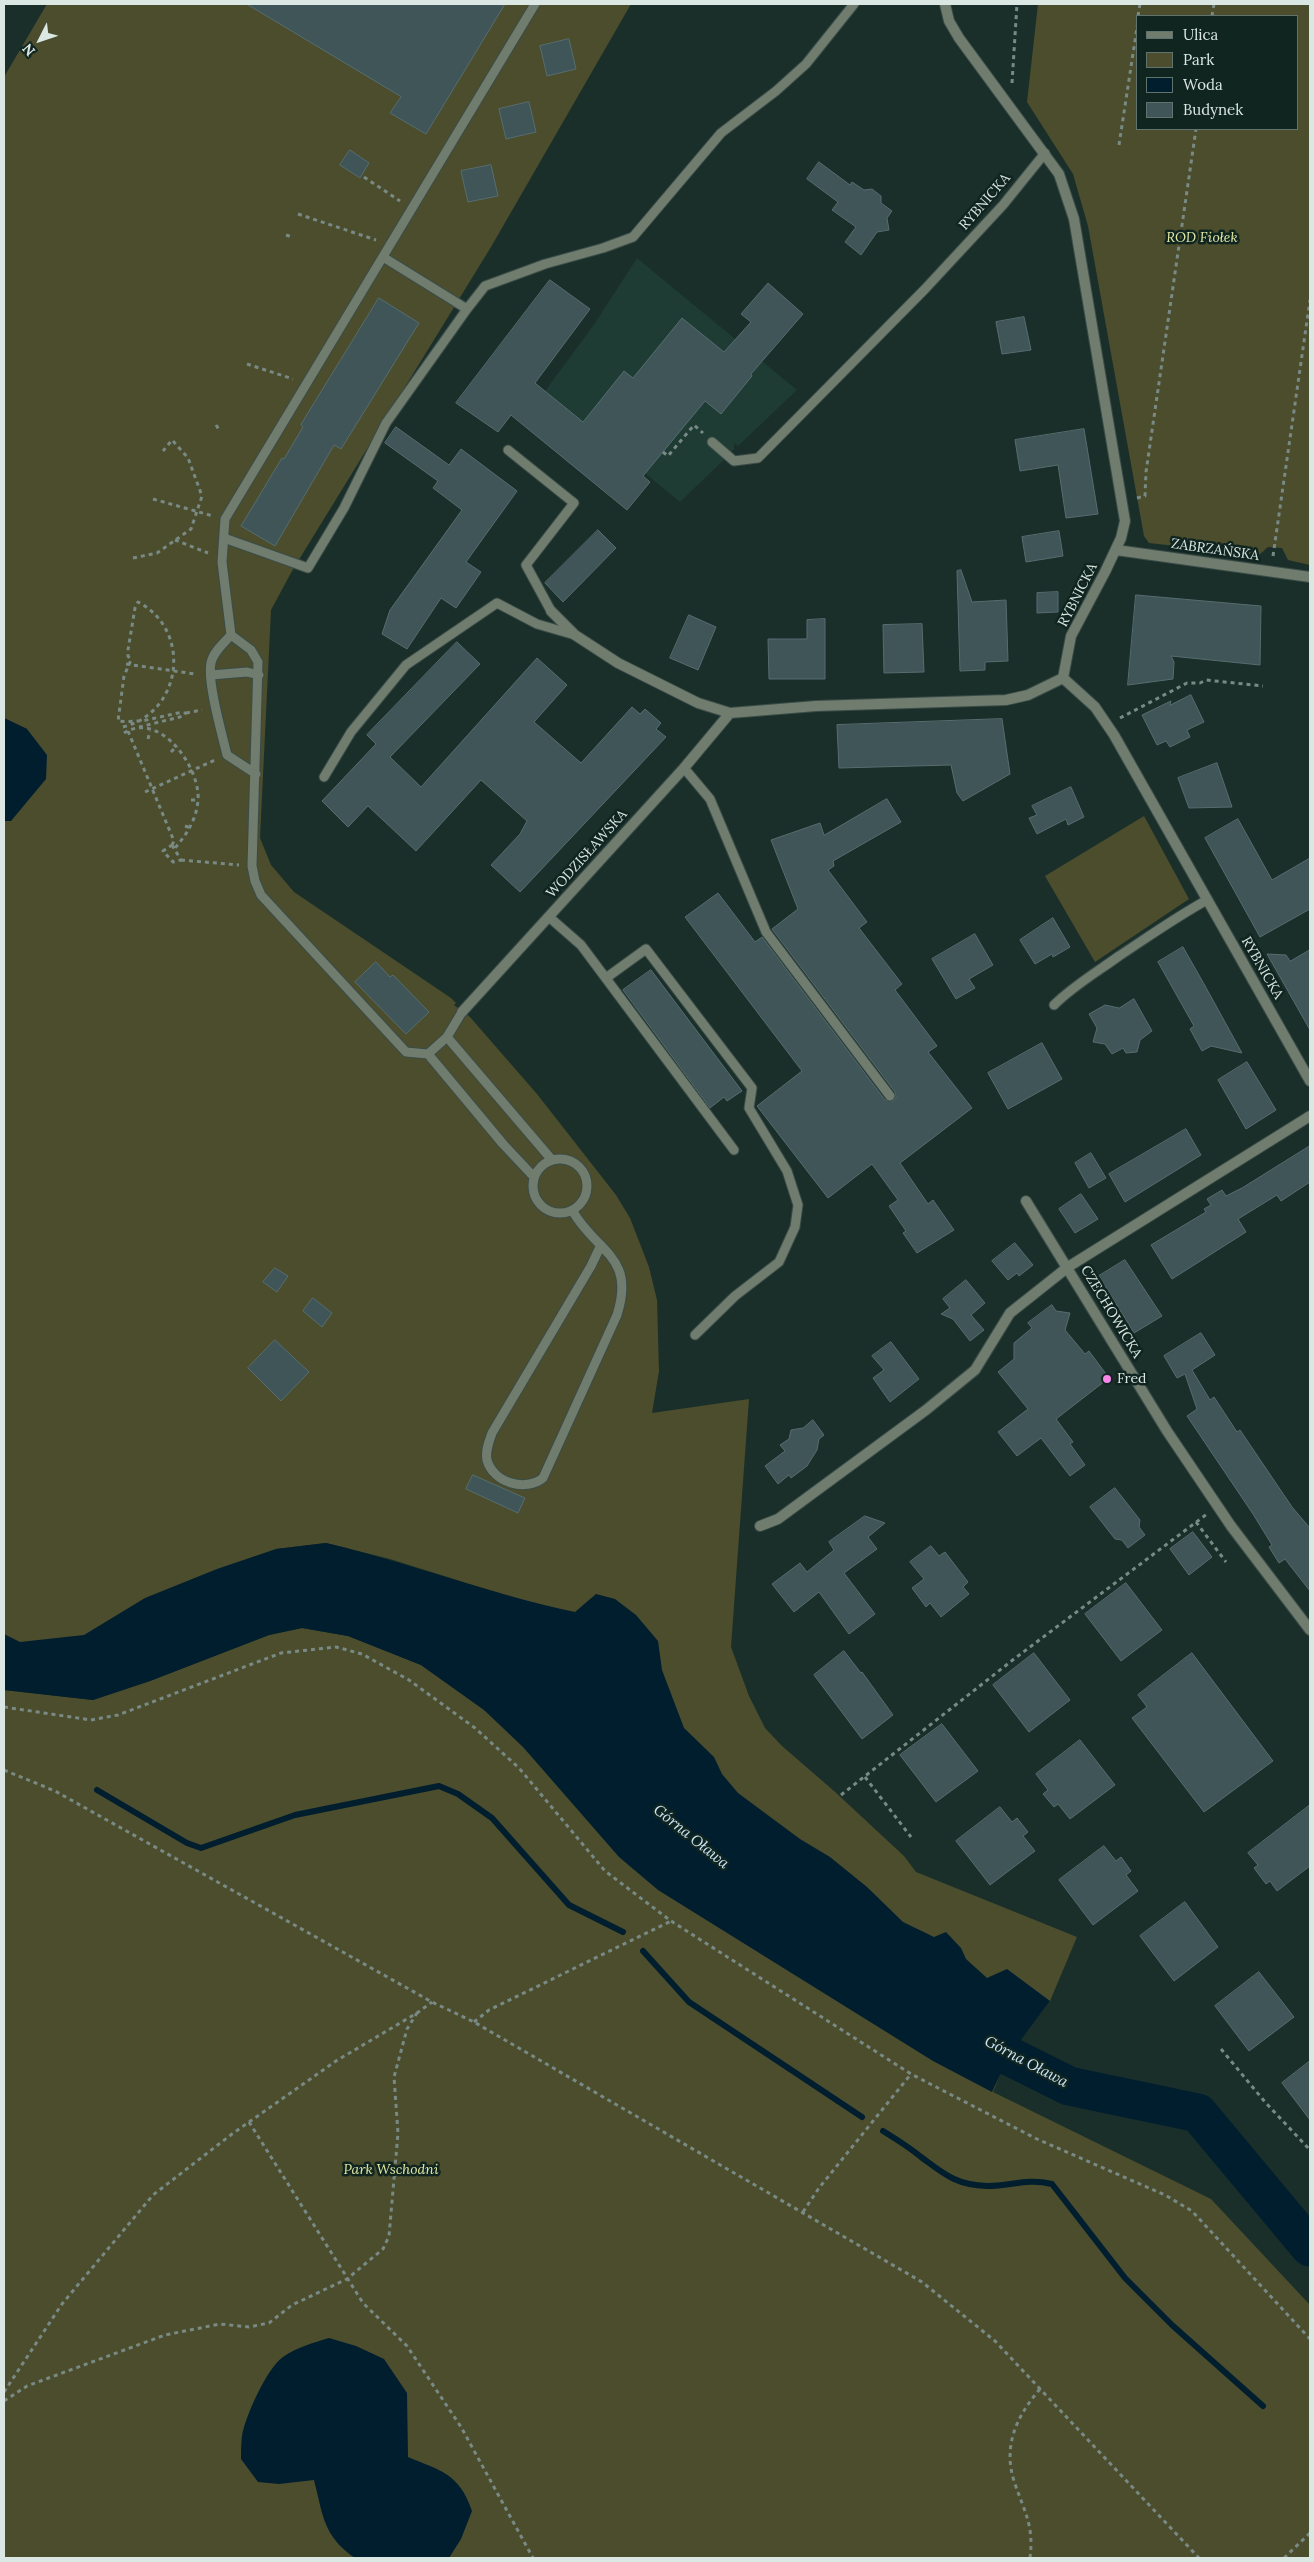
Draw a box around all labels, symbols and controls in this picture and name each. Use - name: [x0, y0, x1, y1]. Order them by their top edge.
- north arrow: [15, 15, 65, 65]
- legend: [1136, 15, 1299, 130]
- text: Ulica: [1183, 25, 1218, 44]
- text: N: [18, 40, 39, 60]
- text: Park: [1183, 50, 1214, 69]
- text: Woda: [1183, 75, 1223, 94]
- text: Budynek: [1183, 100, 1243, 119]
- street label: RYBNICKA: [956, 170, 1014, 234]
- park label: ROD Fiołek: [1166, 230, 1238, 246]
- street label: ZABRZAŃSKA: [1170, 535, 1260, 565]
- street label: RYBNICKA: [1055, 560, 1101, 630]
- street label: WODZISŁAWSKA: [543, 806, 631, 902]
- street label: RYBNICKA: [1237, 934, 1287, 1002]
- street label: CZECHOWICKA: [1077, 1263, 1145, 1361]
- place label: Fred: [1117, 1371, 1146, 1387]
- marker: Fred: [1101, 1373, 1113, 1385]
- water label: Górna Oława: [650, 1801, 732, 1873]
- water label: Górna Oława: [981, 2032, 1071, 2092]
- park label: Park Wschodni: [343, 2162, 439, 2178]

